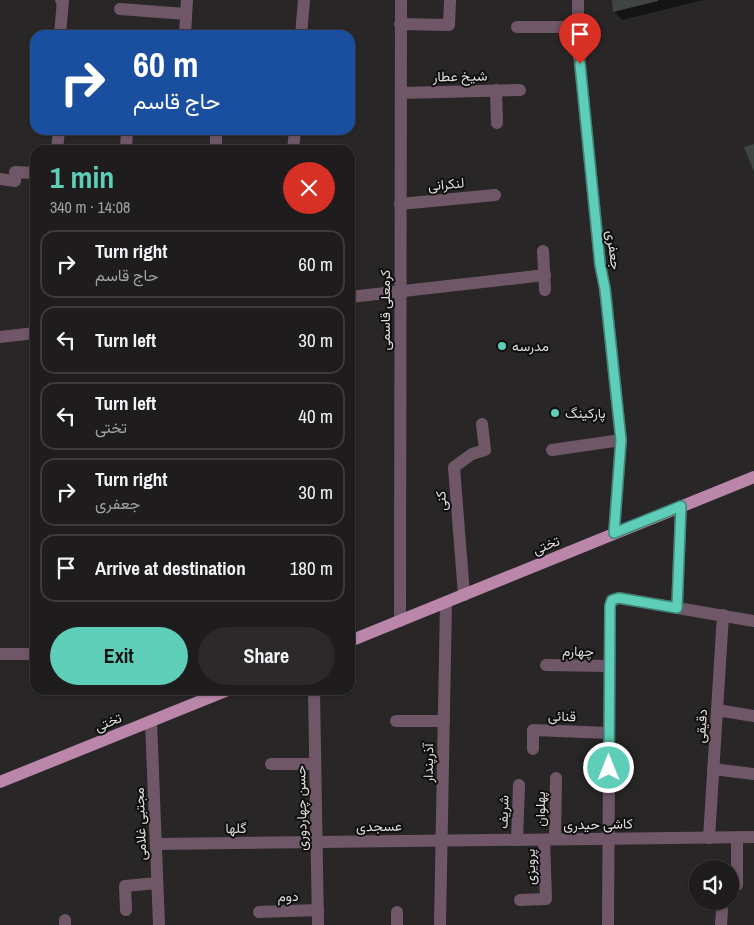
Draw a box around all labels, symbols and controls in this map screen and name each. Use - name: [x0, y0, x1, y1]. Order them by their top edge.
- pin: [559, 13, 601, 64]
- icon: arrive: [566, 20, 594, 48]
- text: 60 m: [133, 41, 198, 88]
- icon: right: [50, 50, 115, 115]
- street label: شیخ عطار: [431, 67, 488, 87]
- text: حاج قاسم: [133, 86, 220, 116]
- text: 1 min: [50, 157, 114, 197]
- button: close: [283, 162, 335, 214]
- street label: لنکرانی: [427, 173, 465, 195]
- text: 340 m · 14:08: [50, 196, 130, 218]
- street label: جعفری: [603, 229, 625, 271]
- text: Turn right: [95, 238, 167, 264]
- icon: right: [52, 250, 80, 278]
- text: 60 m: [298, 251, 333, 277]
- text: حاج قاسم: [95, 264, 159, 286]
- street label: کرمعلی قاسمی: [376, 269, 394, 351]
- icon: left: [52, 326, 80, 354]
- text: Turn left: [95, 327, 156, 353]
- text: 30 m: [298, 327, 333, 353]
- place label: مدرسه: [512, 337, 549, 355]
- marker: مدرسه: [496, 340, 508, 352]
- text: Turn left: [95, 390, 156, 416]
- icon: left: [52, 402, 80, 430]
- text: 40 m: [298, 403, 333, 429]
- place label: پارکینگ: [565, 404, 606, 423]
- marker: پارکینگ: [549, 407, 561, 419]
- text: تختی: [95, 416, 127, 438]
- text: Turn right: [95, 466, 167, 492]
- icon: right: [52, 478, 80, 506]
- text: 30 m: [298, 479, 333, 505]
- street label: کنی: [431, 490, 451, 512]
- text: جعفری: [95, 492, 140, 514]
- street label: تختی: [530, 531, 562, 559]
- icon: arrive: [52, 554, 80, 582]
- text: Arrive at destination: [95, 555, 246, 581]
- text: 180 m: [290, 555, 333, 581]
- button: Exit: [50, 627, 188, 685]
- button: Share: [198, 627, 335, 685]
- street label: چهارم: [562, 642, 594, 661]
- street label: قنائی: [548, 707, 576, 725]
- street label: تختی: [92, 708, 124, 736]
- street label: دقیقی: [691, 708, 711, 744]
- street label: آذرپندار: [419, 741, 438, 784]
- position arrow: [582, 741, 634, 793]
- street label: حسن چهاردوری: [291, 765, 312, 851]
- street label: مجتبی غلامی: [130, 787, 150, 861]
- street label: پهلوان: [531, 791, 550, 827]
- street label: شریف: [493, 795, 513, 829]
- street label: کاشی حیدری: [563, 814, 633, 834]
- street label: عسجدی: [356, 817, 402, 835]
- street label: گلها: [225, 819, 247, 837]
- street label: پرویزی: [521, 848, 540, 885]
- map controls: [689, 860, 739, 910]
- button: sound: [689, 860, 739, 910]
- street label: دوم: [277, 887, 299, 905]

